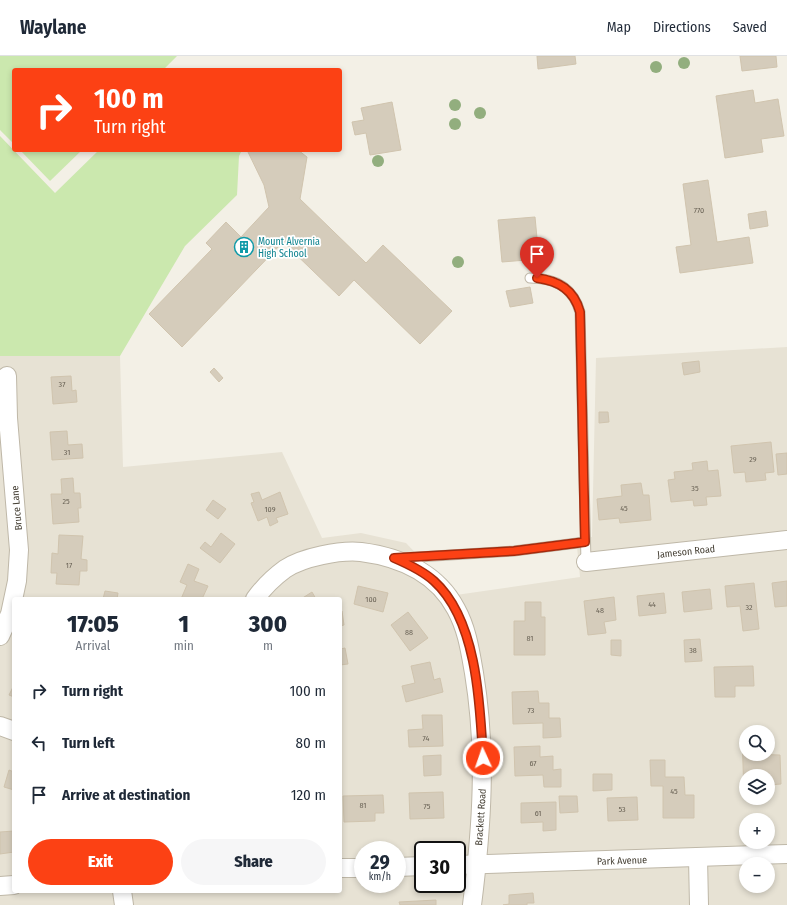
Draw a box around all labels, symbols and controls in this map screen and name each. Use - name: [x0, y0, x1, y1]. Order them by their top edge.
- text: Waylane: [20, 16, 86, 39]
- text: Map: [607, 19, 631, 36]
- text: Directions: [653, 19, 711, 36]
- text: Saved: [733, 19, 767, 36]
- text: 100 m: [94, 82, 164, 115]
- icon: right: [28, 84, 80, 136]
- text: Turn right: [94, 116, 166, 138]
- house number: 770: [694, 206, 704, 215]
- building icon: Mount Alvernia High School: [233, 236, 255, 258]
- place label: Mount Alvernia High School: [258, 236, 320, 260]
- pin: [520, 237, 554, 278]
- icon: arrive: [526, 243, 548, 265]
- house number: 37: [59, 380, 66, 389]
- house number: 31: [64, 448, 70, 457]
- house number: 29: [749, 455, 757, 464]
- house number: 35: [691, 484, 699, 493]
- street label: Bruce Lane: [9, 485, 25, 531]
- house number: 25: [62, 497, 70, 506]
- house number: 45: [620, 504, 628, 513]
- house number: 109: [264, 505, 276, 514]
- street label: Jameson Road: [657, 543, 716, 561]
- house number: 17: [66, 561, 73, 570]
- house number: 100: [365, 595, 377, 604]
- house number: 44: [648, 600, 656, 609]
- house number: 32: [745, 603, 753, 612]
- house number: 48: [596, 606, 604, 615]
- text: 17:05: [67, 610, 119, 638]
- text: 1: [179, 610, 189, 638]
- text: 300: [249, 610, 287, 638]
- house number: 88: [405, 628, 413, 637]
- house number: 81: [527, 634, 533, 643]
- text: Arrival: [76, 638, 110, 653]
- text: min: [174, 638, 194, 653]
- text: m: [263, 638, 273, 653]
- house number: 38: [689, 646, 697, 655]
- icon: right: [28, 680, 50, 702]
- text: Turn right: [62, 682, 123, 700]
- text: 100 m: [289, 682, 326, 700]
- house number: 73: [528, 706, 535, 715]
- map controls: [739, 725, 775, 893]
- button: search: [739, 725, 775, 761]
- icon: left: [28, 732, 50, 754]
- text: Turn left: [62, 734, 115, 752]
- text: 80 m: [296, 734, 326, 752]
- house number: 74: [423, 734, 430, 743]
- position arrow: [462, 737, 504, 779]
- house number: 67: [529, 759, 537, 768]
- button: layers: [739, 769, 775, 805]
- icon: arrive: [28, 784, 50, 806]
- text: Arrive at destination: [62, 786, 190, 804]
- text: 120 m: [291, 786, 326, 804]
- house number: 45: [670, 787, 678, 796]
- street label: Brackett Road: [473, 788, 489, 846]
- house number: 81: [360, 801, 366, 810]
- house number: 75: [424, 802, 431, 811]
- house number: 53: [618, 805, 626, 814]
- house number: 61: [535, 809, 541, 818]
- button: +: [739, 813, 775, 849]
- button: Exit: [28, 839, 173, 885]
- button: Share: [181, 839, 326, 885]
- speed limit sign: 30: [414, 841, 466, 893]
- text: 29: [370, 850, 390, 874]
- street label: Park Avenue: [597, 854, 647, 868]
- button: −: [739, 857, 775, 893]
- text: km/h: [369, 871, 391, 883]

